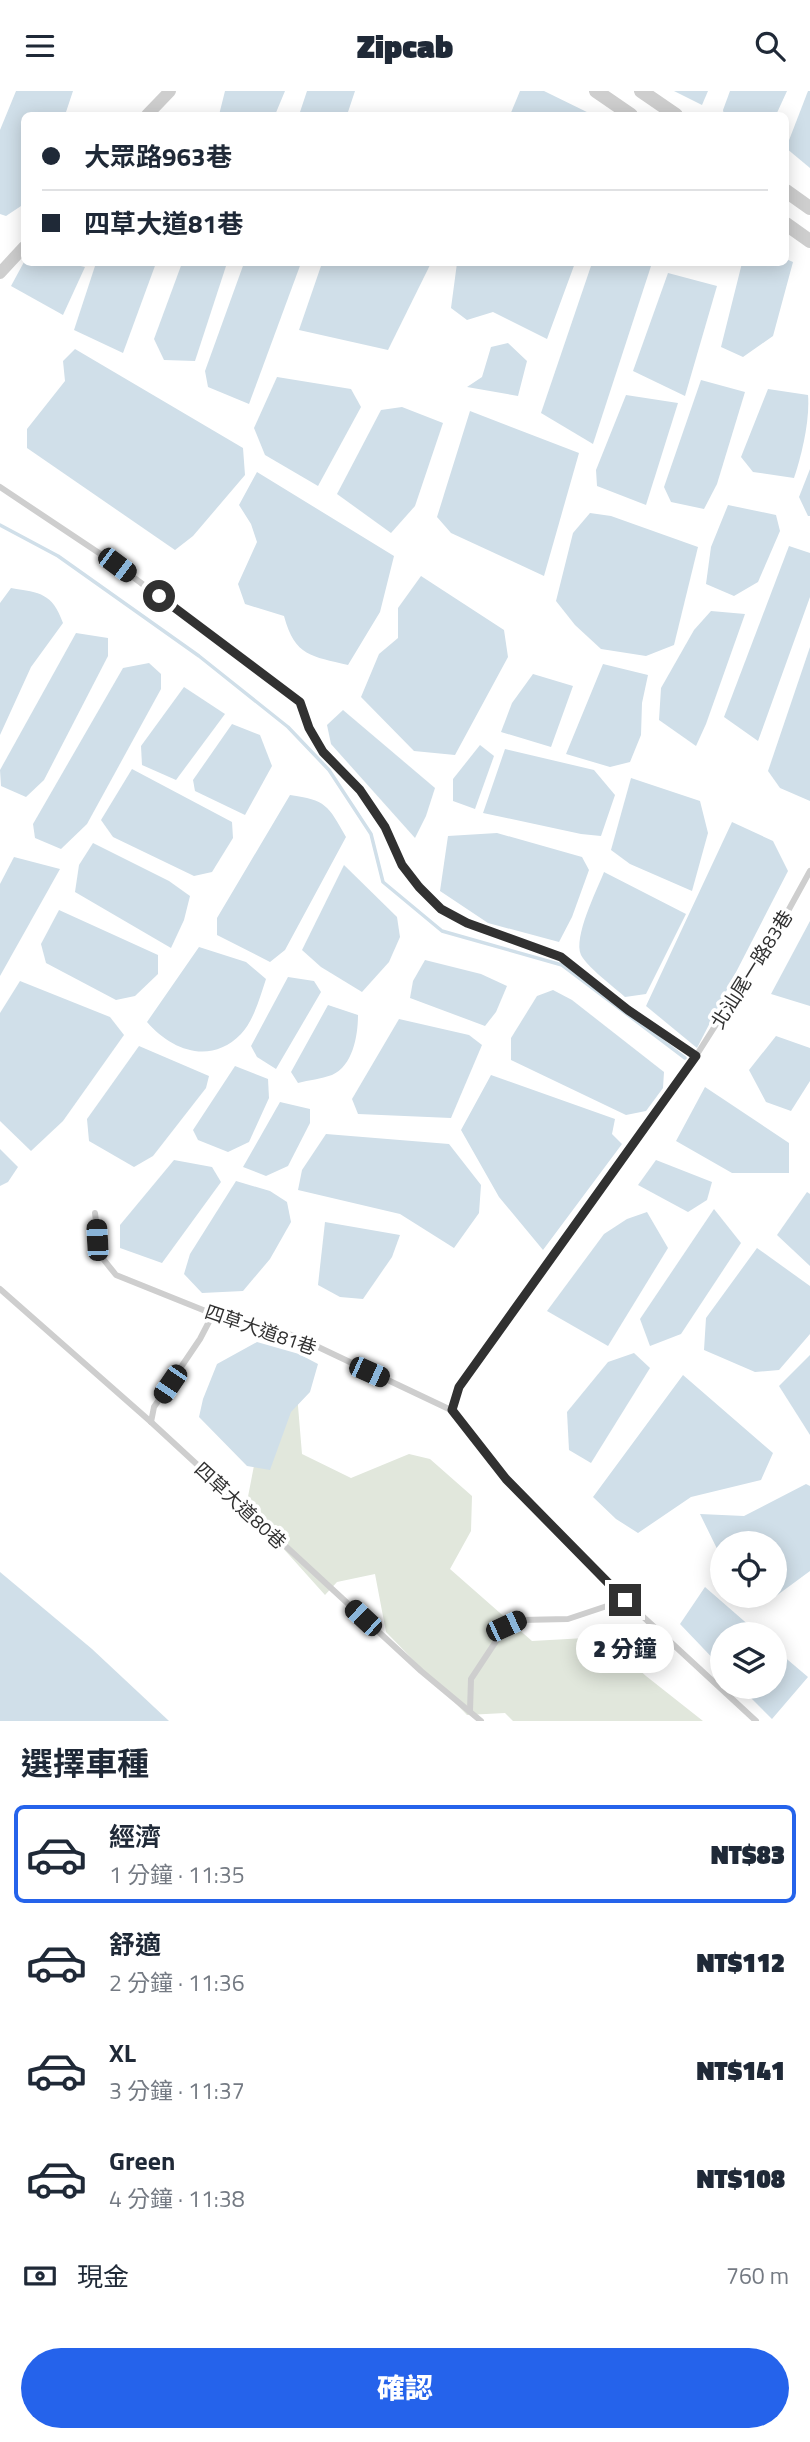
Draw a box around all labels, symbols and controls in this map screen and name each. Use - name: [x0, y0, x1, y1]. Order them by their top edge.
- text: Zipcab: [357, 22, 453, 70]
- icon: menu: [21, 27, 59, 65]
- icon: search: [751, 27, 789, 65]
- text: 大眾路963巷: [84, 137, 232, 176]
- text: 四草大道81巷: [84, 204, 243, 243]
- car: [94, 544, 141, 586]
- route start: [143, 580, 175, 612]
- street label: 北汕尾一路83巷: [703, 904, 799, 1034]
- car: [86, 1218, 109, 1262]
- street label: 四草大道81巷: [201, 1296, 321, 1362]
- car: [346, 1354, 393, 1390]
- car: [150, 1361, 191, 1407]
- street label: 四草大道80巷: [189, 1455, 293, 1555]
- map controls: [710, 1531, 787, 1699]
- button: locate: [710, 1531, 787, 1608]
- route end: [609, 1584, 641, 1616]
- car: [341, 1596, 386, 1640]
- car: [483, 1608, 530, 1644]
- button: layers: [710, 1622, 787, 1699]
- callout: 2 分鐘: [576, 1625, 674, 1673]
- text: 2 分鐘: [593, 1631, 657, 1666]
- text: 選擇車種: [21, 1739, 149, 1787]
- text: 經濟: [109, 1817, 161, 1856]
- icon: car: [25, 1823, 88, 1886]
- text: NT$83: [711, 1835, 785, 1874]
- text: 1 分鐘 · 11:35: [109, 1857, 245, 1892]
- text: 舒適: [109, 1925, 161, 1964]
- icon: car: [25, 1931, 88, 1994]
- text: NT$112: [696, 1943, 785, 1982]
- text: 2 分鐘 · 11:36: [109, 1965, 245, 2000]
- text: XL: [109, 2033, 136, 2072]
- icon: car: [25, 2039, 88, 2102]
- text: NT$141: [696, 2051, 785, 2090]
- text: 3 分鐘 · 11:37: [109, 2073, 245, 2108]
- text: Green: [109, 2141, 175, 2180]
- icon: car: [25, 2147, 88, 2210]
- text: NT$108: [696, 2159, 785, 2198]
- text: 4 分鐘 · 11:38: [109, 2181, 245, 2216]
- icon: cash: [21, 2257, 59, 2295]
- text: 現金: [77, 2257, 129, 2296]
- text: 760 m: [726, 2258, 789, 2293]
- button: 確認: [21, 2348, 789, 2428]

